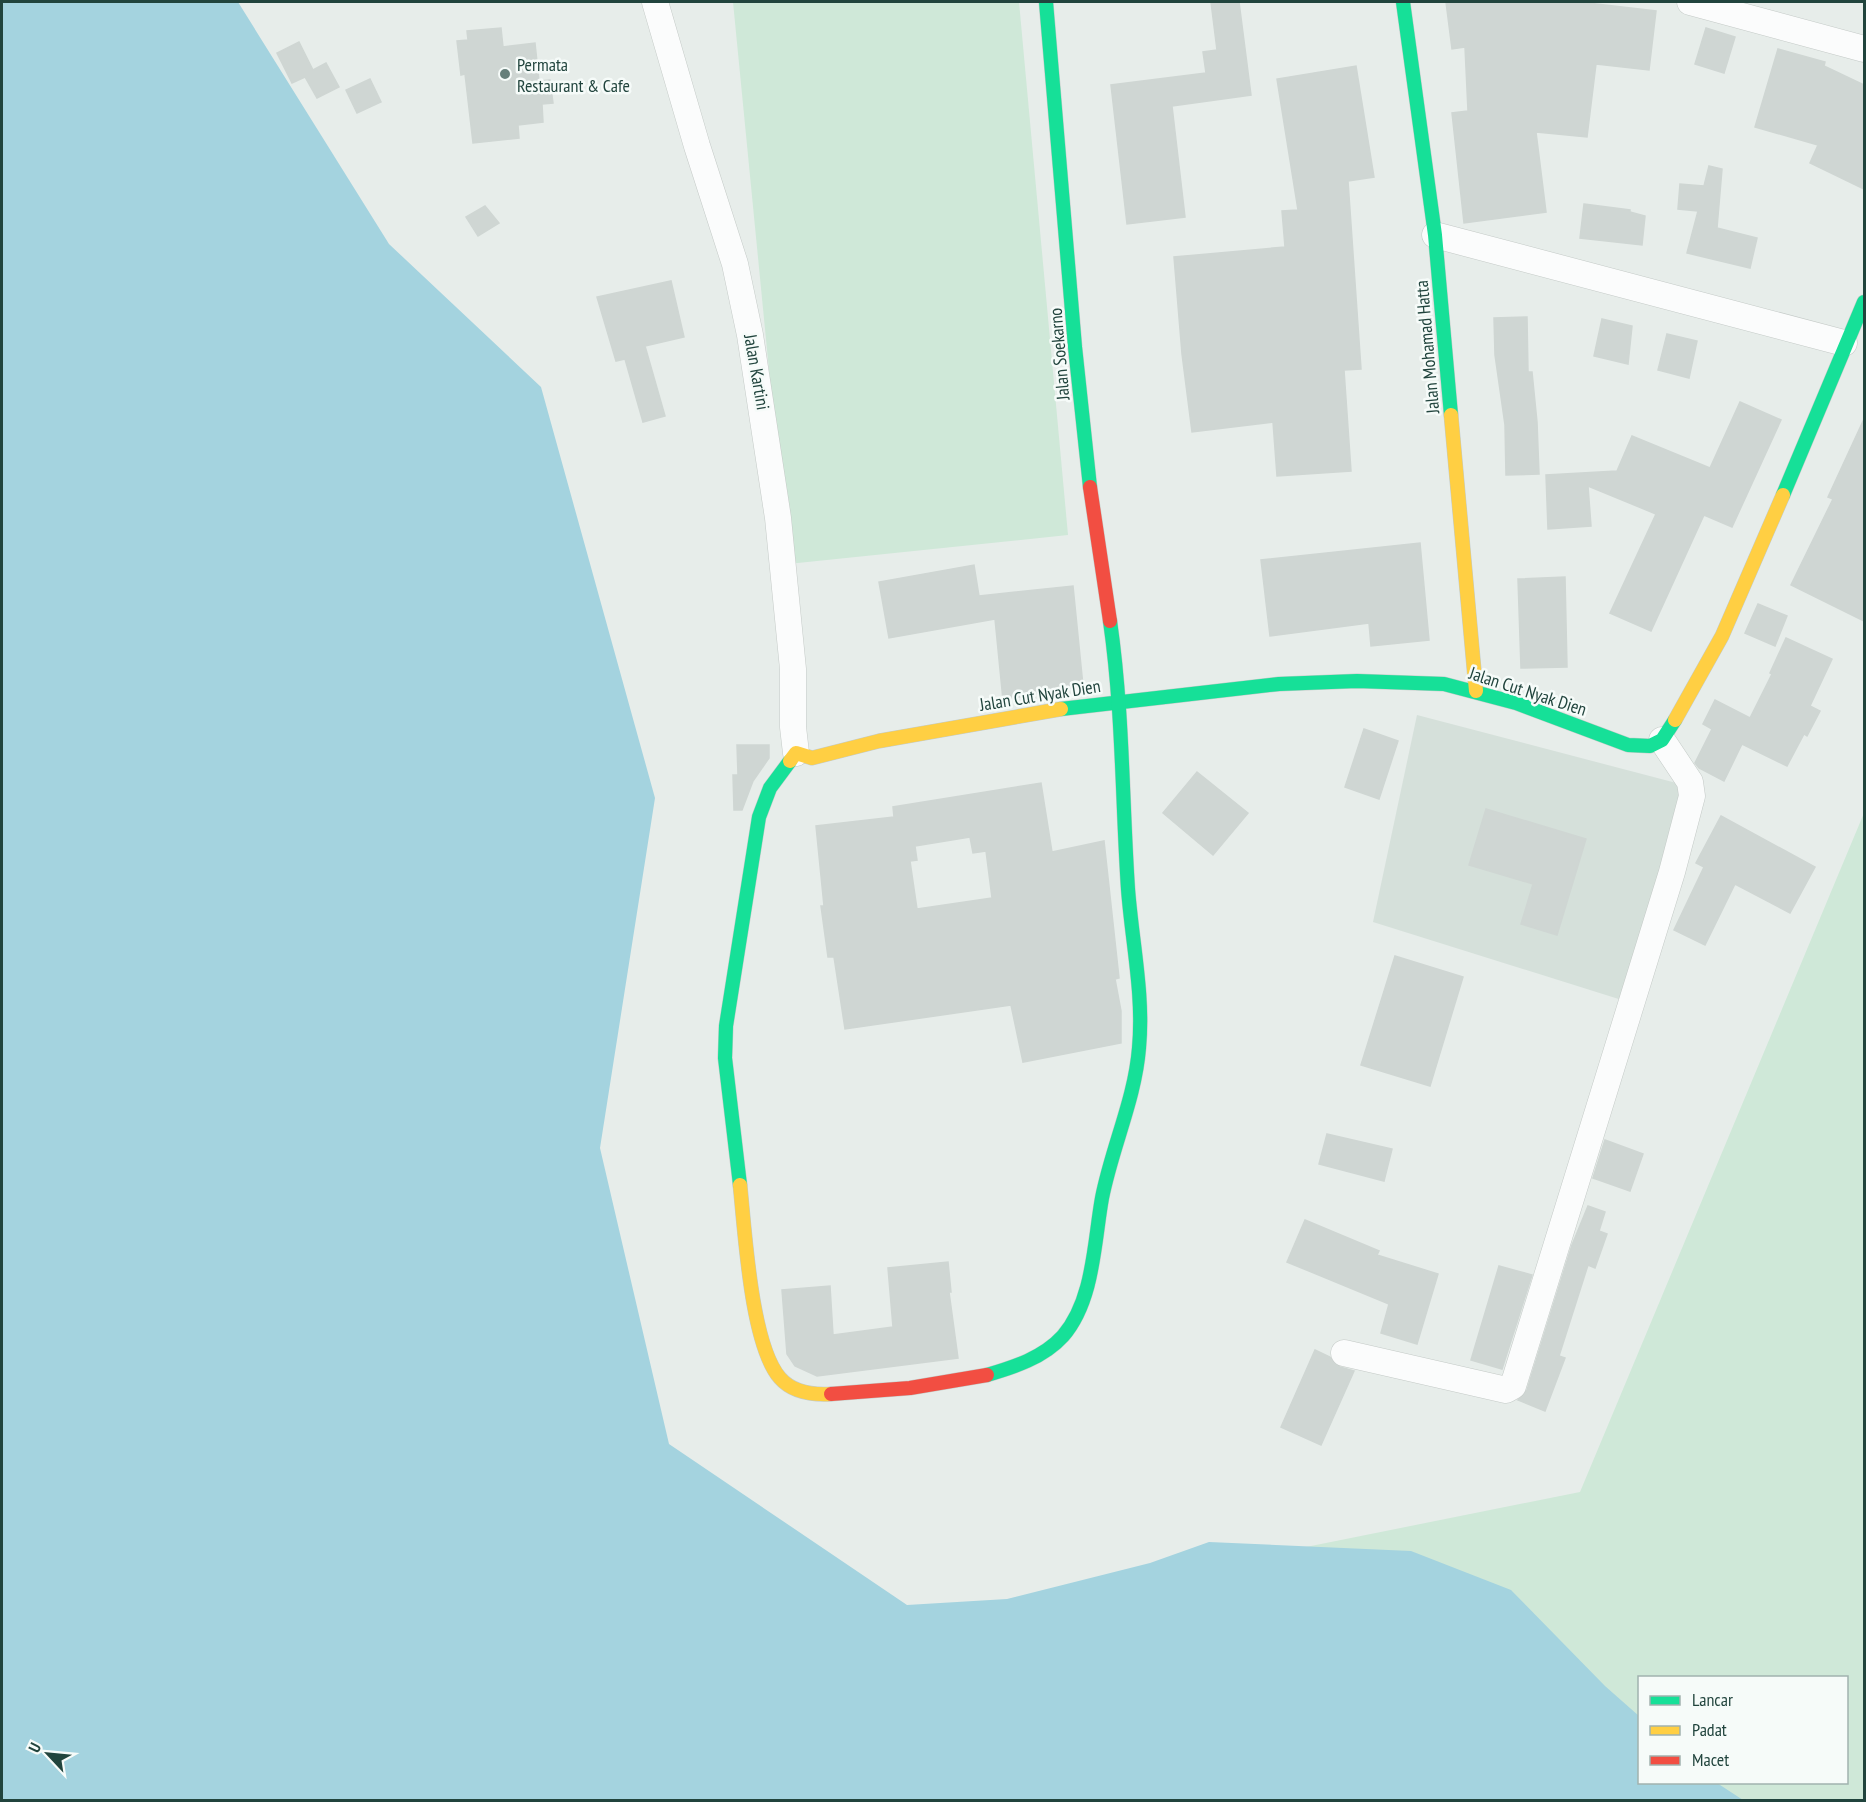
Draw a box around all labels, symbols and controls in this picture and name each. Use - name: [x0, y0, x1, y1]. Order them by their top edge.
- place label: Permata Restaurant & Cafe: [517, 53, 630, 97]
- marker: Permata Restaurant & Cafe: [498, 67, 512, 81]
- street label: Jalan Mohamad Hatta: [1410, 280, 1444, 415]
- street label: Jalan Soekarno: [1043, 307, 1075, 402]
- street label: Jalan Kartini: [739, 331, 775, 412]
- street label: Jalan Cut Nyak Dien: [1466, 661, 1590, 721]
- street label: Jalan Cut Nyak Dien: [977, 674, 1102, 716]
- legend: [1638, 1676, 1848, 1784]
- text: Lancar: [1692, 1688, 1733, 1711]
- text: Padat: [1692, 1718, 1727, 1741]
- north arrow: [18, 1724, 78, 1784]
- text: U: [24, 1739, 45, 1756]
- text: Macet: [1692, 1748, 1729, 1771]

